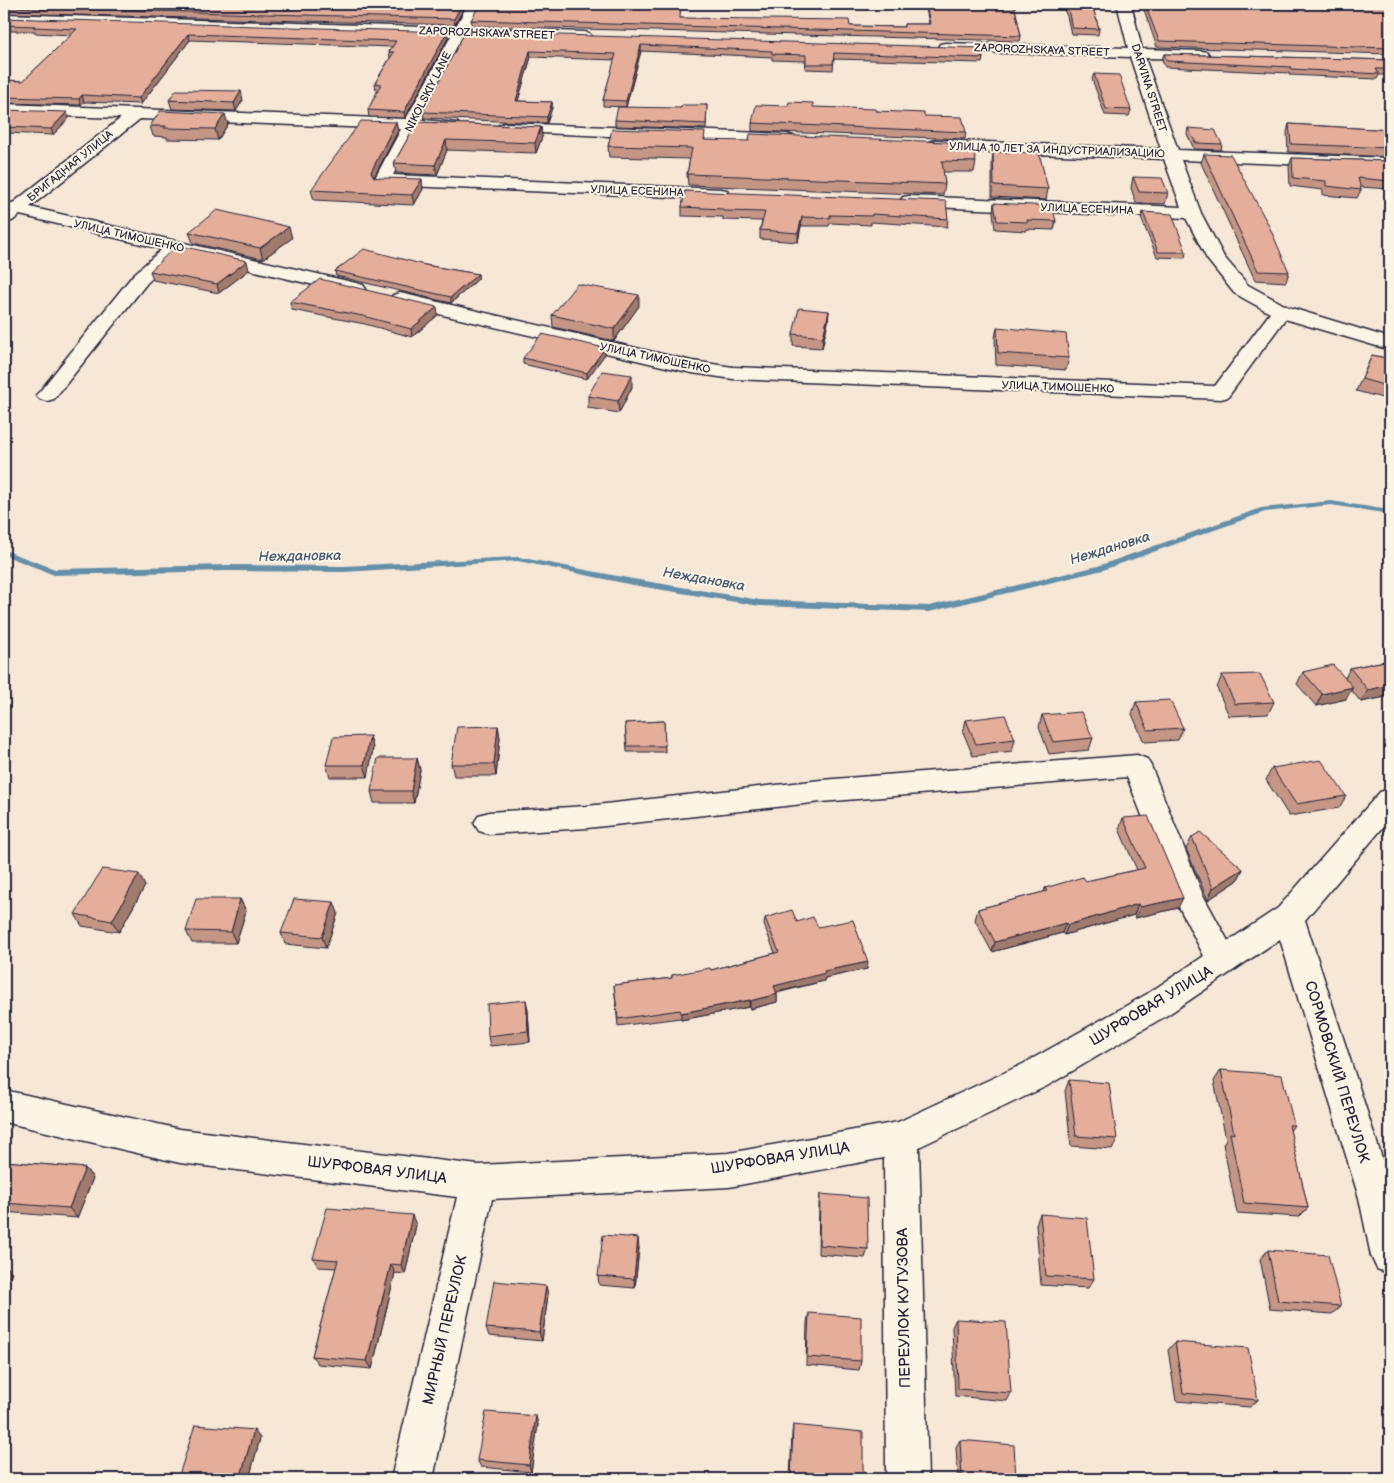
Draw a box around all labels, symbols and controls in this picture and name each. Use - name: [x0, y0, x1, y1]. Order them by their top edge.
- street label: ZAPOROZHSKAYA STREET: [418, 24, 555, 42]
- street label: ZAPOROZHSKAYA STREET: [973, 41, 1110, 59]
- street label: DARVINA STREET: [1129, 42, 1170, 134]
- street label: NIKOLSKIY LANE: [402, 50, 454, 134]
- street label: БРИГАДНАЯ УЛИЦА: [25, 127, 116, 204]
- street label: УЛИЦА 10 ЛЕТ ЗА ИНДУСТРИАЛИЗАЦИЮ: [949, 140, 1165, 160]
- street label: УЛИЦА ЕСЕНИНА: [590, 183, 684, 199]
- street label: УЛИЦА ЕСЕНИНА: [1040, 201, 1134, 217]
- street label: УЛИЦА ТИМОШЕНКО: [73, 217, 185, 255]
- street label: УЛИЦА ТИМОШЕНКО: [598, 340, 712, 376]
- street label: УЛИЦА ТИМОШЕНКО: [1001, 379, 1115, 395]
- water label: Неждановка: [1068, 528, 1152, 568]
- water label: Неждановка: [258, 547, 342, 565]
- water label: Неждановка: [662, 563, 746, 595]
- street label: ШУРФОВАЯ УЛИЦА: [1086, 961, 1217, 1050]
- street label: СОРМОВСКИЙ ПЕРЕУЛОК: [1300, 979, 1374, 1166]
- street label: ШУРФОВАЯ УЛИЦА: [709, 1137, 852, 1178]
- street label: ШУРФОВАЯ УЛИЦА: [306, 1152, 449, 1188]
- street label: ПЕРЕУЛОК КУТУЗОВА: [893, 1227, 915, 1388]
- street label: МИРНЫЙ ПЕРЕУЛОК: [419, 1253, 472, 1407]

